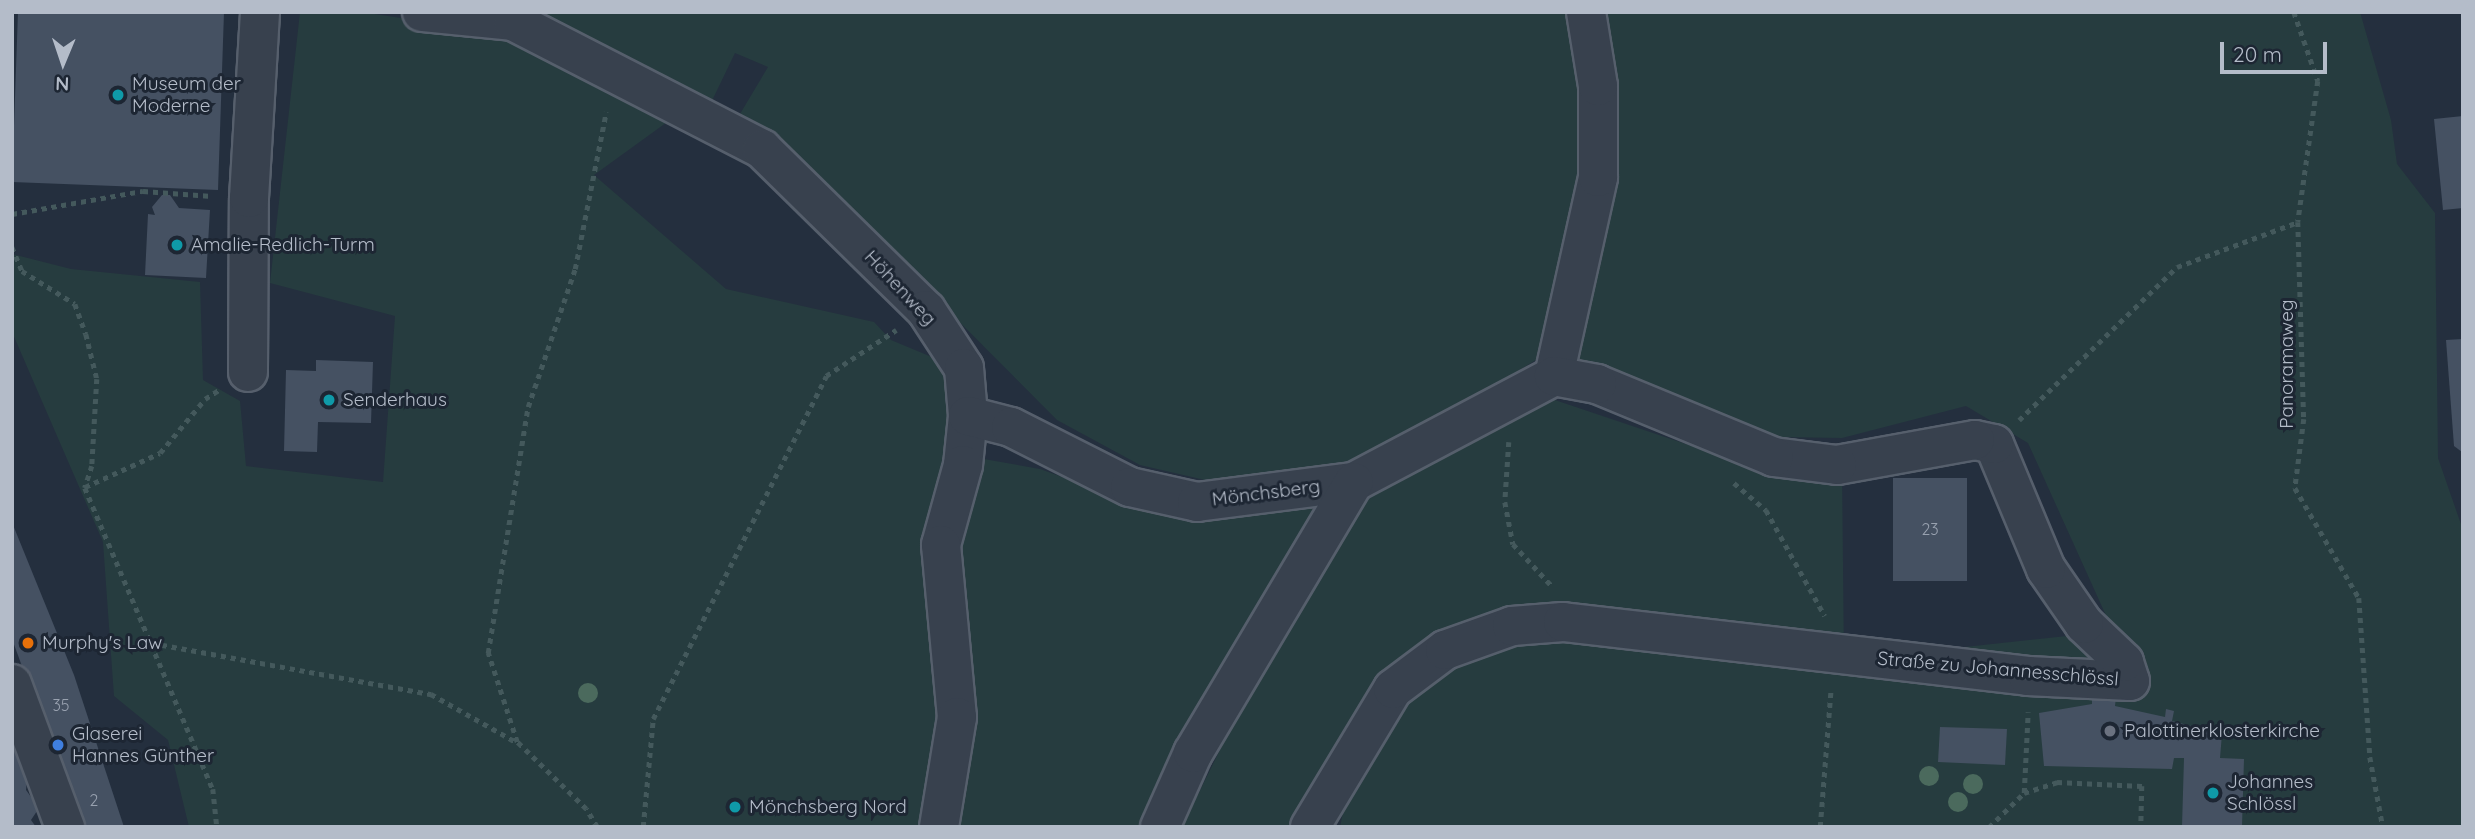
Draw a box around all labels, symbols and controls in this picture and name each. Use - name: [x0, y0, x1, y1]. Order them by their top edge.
- north arrow: [28, 28, 98, 98]
- scale bar: [2223, 28, 2330, 72]
- text: 20 m: [2233, 41, 2282, 67]
- text: N: [55, 72, 70, 96]
- place label: Museum der Moderne: [132, 73, 241, 117]
- marker: Museum der Moderne: [110, 87, 126, 103]
- place label: Amalie-Redlich-Turm: [191, 234, 375, 256]
- marker: Amalie-Redlich-Turm: [169, 237, 185, 253]
- street label: Höhenweg: [859, 246, 941, 330]
- street label: Panoramaweg: [2276, 299, 2298, 429]
- place label: Senderhaus: [343, 389, 447, 411]
- marker: Senderhaus: [321, 392, 337, 408]
- street label: Mönchsberg: [1211, 475, 1321, 511]
- house number: 23: [1921, 519, 1939, 539]
- place label: Murphy's Law: [42, 632, 162, 654]
- marker: Murphy's Law: [20, 635, 36, 651]
- street label: Straße zu Johannesschlössl: [1876, 647, 2120, 691]
- house number: 35: [52, 695, 70, 715]
- place label: Palottinerklosterkirche: [2124, 720, 2320, 742]
- place label: Glaserei Hannes Günther: [72, 723, 214, 767]
- marker: Palottinerklosterkirche: [2102, 723, 2118, 739]
- marker: Glaserei Hannes Günther: [50, 737, 66, 753]
- place label: Johannes Schlössl: [2227, 771, 2313, 815]
- marker: Johannes Schlössl: [2205, 785, 2221, 801]
- house number: 2: [90, 790, 98, 810]
- place label: Mönchsberg Nord: [749, 796, 907, 818]
- marker: Mönchsberg Nord: [727, 799, 743, 815]

